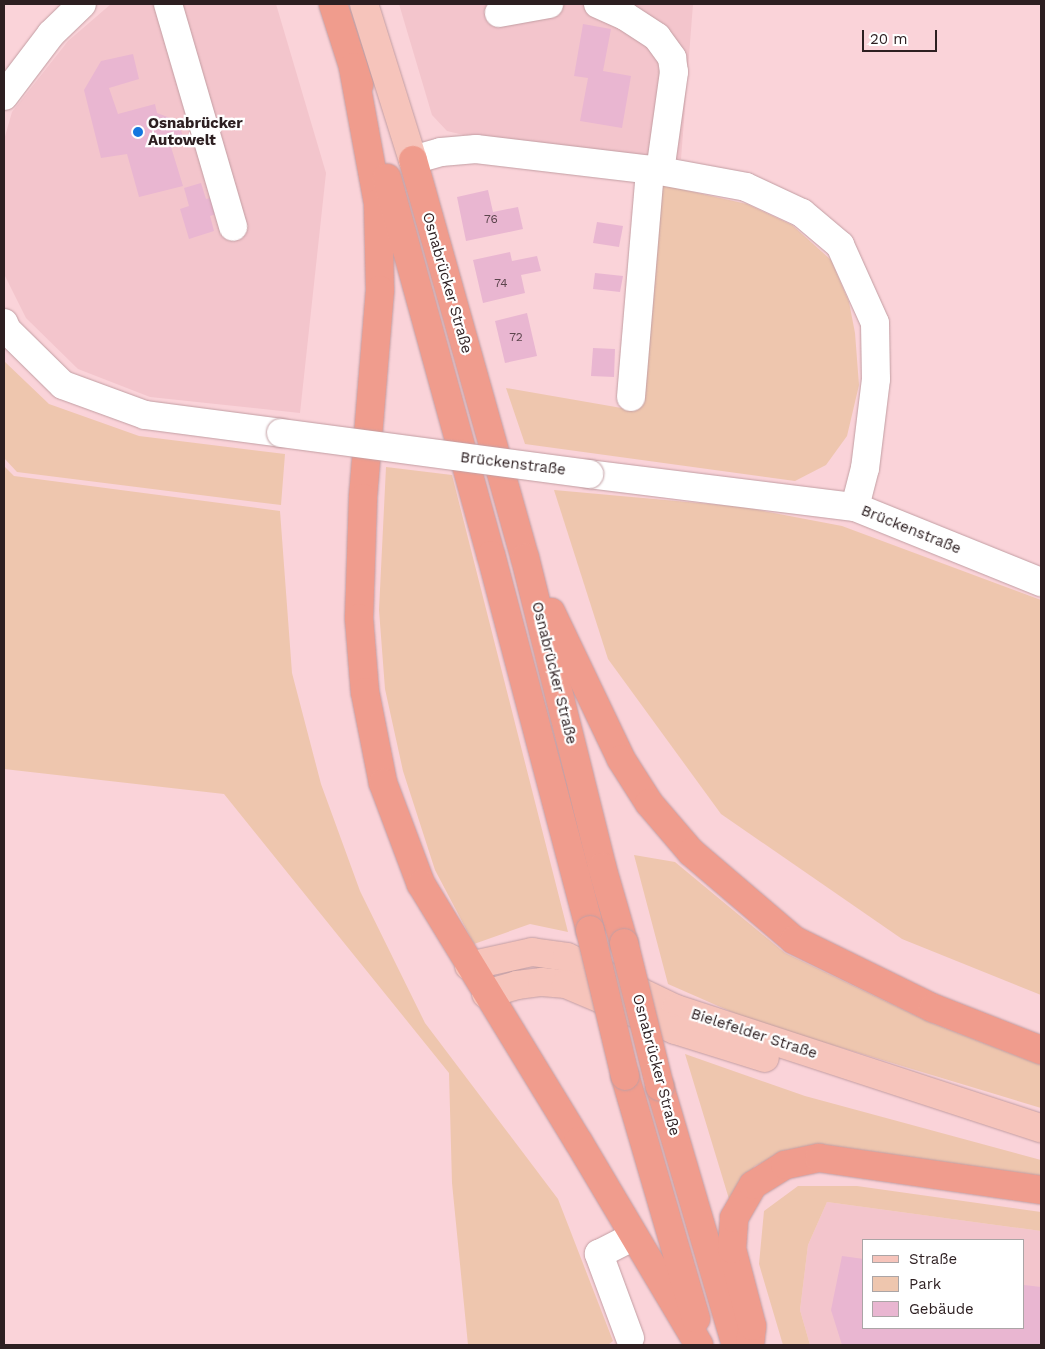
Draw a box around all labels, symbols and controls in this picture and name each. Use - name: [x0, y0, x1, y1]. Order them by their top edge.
- scale bar: [865, 20, 940, 52]
- text: 20 m: [870, 30, 908, 48]
- place label: Osnabrücker Autowelt: [148, 114, 243, 149]
- marker: Osnabrücker Autowelt: [132, 126, 144, 138]
- street label: Osnabrücker Straße: [418, 210, 476, 356]
- house number: 76: [484, 213, 498, 227]
- house number: 74: [494, 277, 508, 291]
- house number: 72: [509, 331, 523, 345]
- street label: Brückenstraße: [459, 449, 567, 479]
- street label: Brückenstraße: [858, 502, 964, 558]
- street label: Osnabrücker Straße: [528, 600, 580, 746]
- street label: Osnabrücker Straße: [628, 992, 684, 1138]
- street label: Bielefelder Straße: [688, 1005, 820, 1063]
- legend: [862, 1239, 1025, 1329]
- text: Straße: [909, 1250, 957, 1268]
- text: Park: [909, 1275, 941, 1293]
- text: Gebäude: [909, 1300, 974, 1318]

